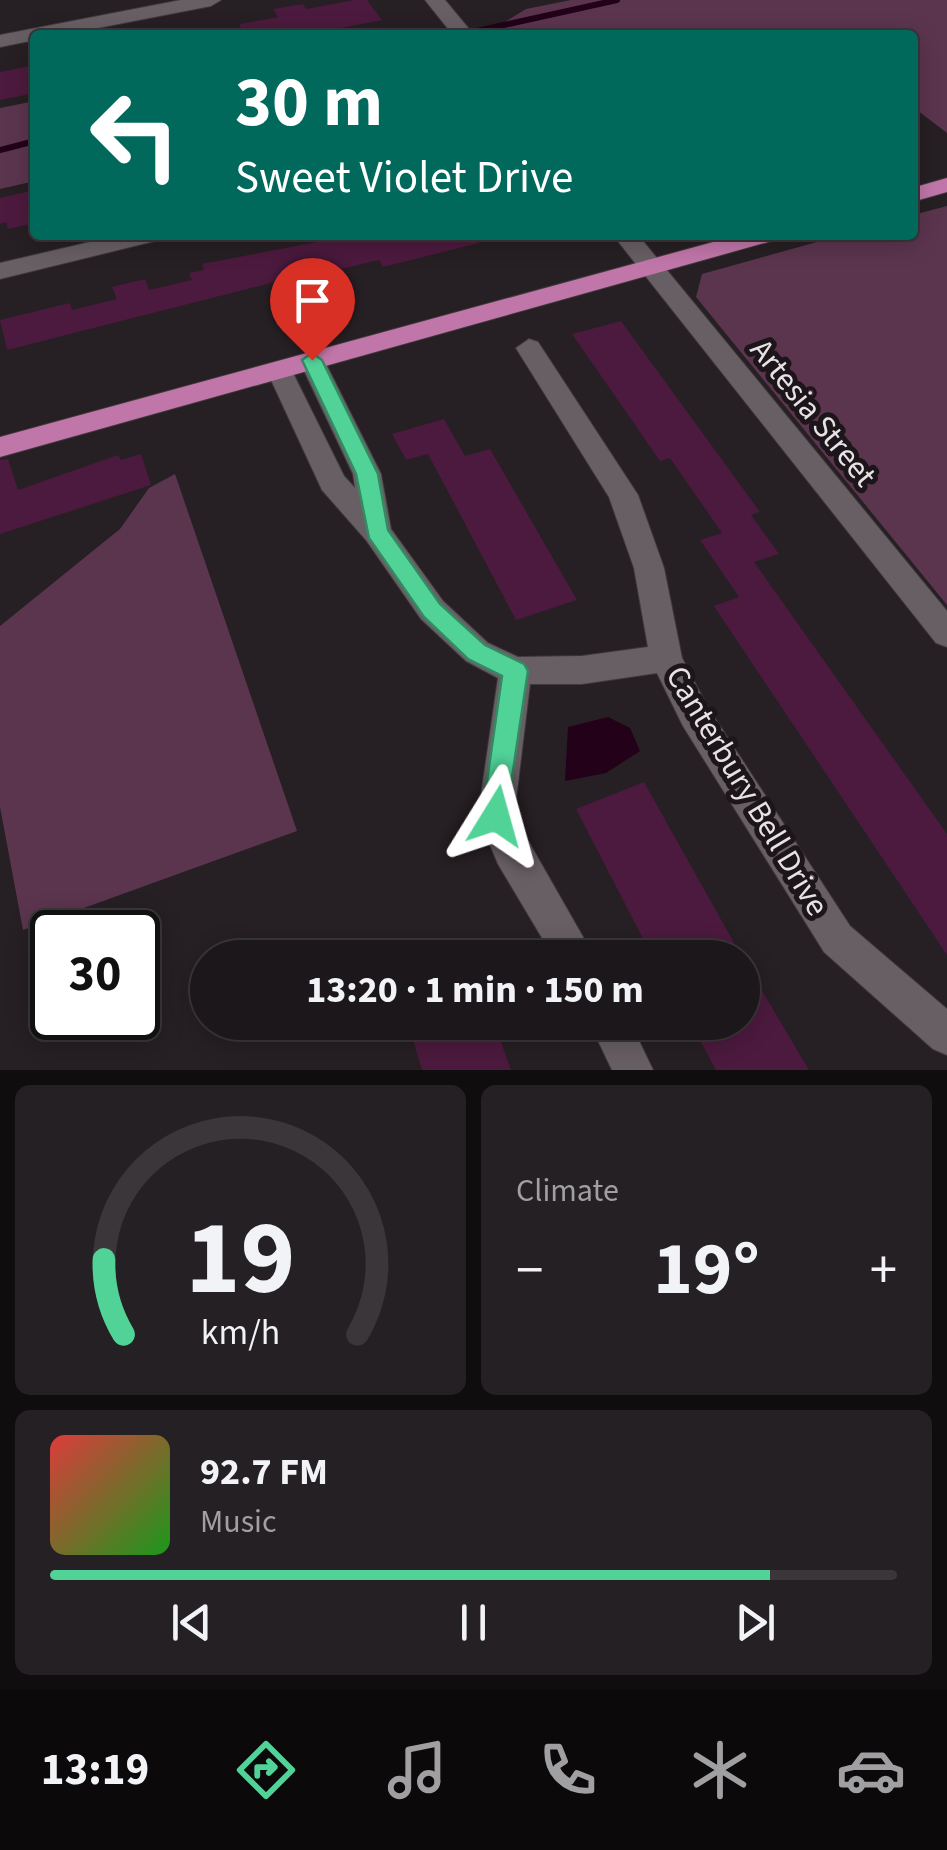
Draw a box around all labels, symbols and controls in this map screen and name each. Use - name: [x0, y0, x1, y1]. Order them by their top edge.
- text: 30 m: [235, 53, 383, 153]
- icon: left: [70, 70, 200, 200]
- text: Sweet Violet Drive: [235, 146, 573, 210]
- pin: [270, 258, 355, 361]
- icon: arrive: [285, 273, 340, 328]
- street label: Artesia Street: [739, 329, 887, 497]
- street label: Canterbury Bell Drive: [654, 657, 840, 925]
- position arrow: [444, 764, 548, 868]
- speed limit sign: 30: [30, 910, 160, 1040]
- text: 13:20 · 1 min · 150 m: [306, 963, 644, 1017]
- text: Climate: [516, 1168, 619, 1214]
- text: 19: [186, 1186, 295, 1334]
- text: 19°: [653, 1216, 760, 1323]
- text: −: [516, 1232, 543, 1310]
- text: +: [870, 1232, 897, 1310]
- text: km/h: [201, 1307, 280, 1358]
- text: 92.7 FM: [200, 1445, 328, 1499]
- text: Music: [200, 1499, 277, 1545]
- icon: previous: [164, 1595, 219, 1650]
- icon: pause: [446, 1595, 501, 1650]
- icon: next: [728, 1595, 783, 1650]
- icon: directions: [231, 1735, 301, 1805]
- icon: music: [382, 1735, 452, 1805]
- icon: phone: [533, 1735, 603, 1805]
- icon: climate: [685, 1735, 755, 1805]
- icon: car: [836, 1735, 906, 1805]
- text: 13:19: [41, 1738, 149, 1802]

